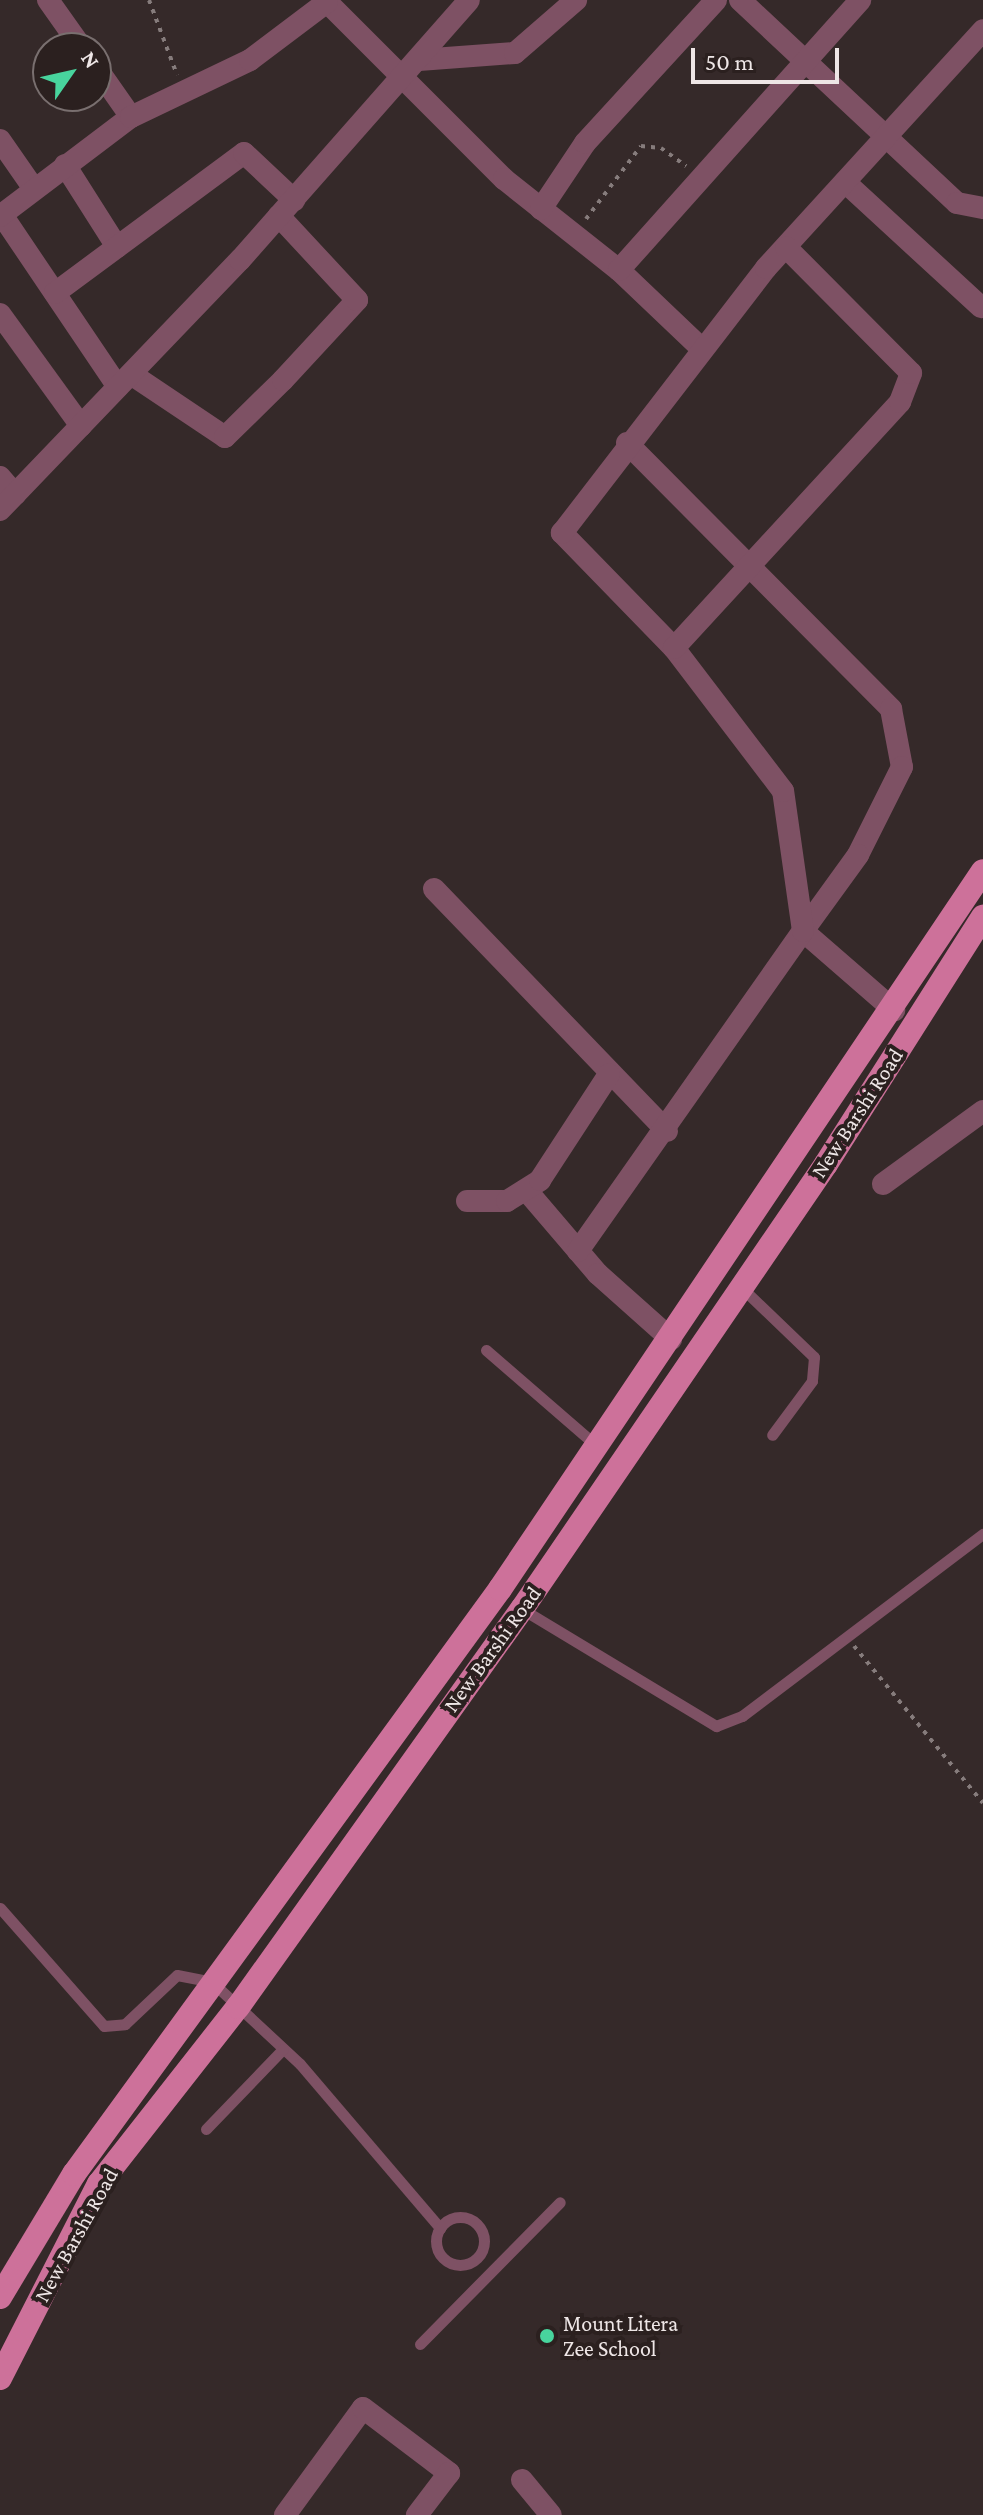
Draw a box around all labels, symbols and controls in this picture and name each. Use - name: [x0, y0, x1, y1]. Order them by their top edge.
- north arrow: [32, 32, 112, 112]
- scale bar: [695, 32, 843, 82]
- text: N: [76, 46, 105, 73]
- text: 50 m: [705, 48, 754, 75]
- street label: New Barshi Road: [805, 1043, 909, 1183]
- street label: New Barshi Road: [438, 1581, 546, 1717]
- street label: New Barshi Road: [28, 2163, 124, 2307]
- place label: Mount Litera Zee School: [563, 2310, 678, 2362]
- marker: Mount Litera Zee School: [538, 2327, 556, 2345]

